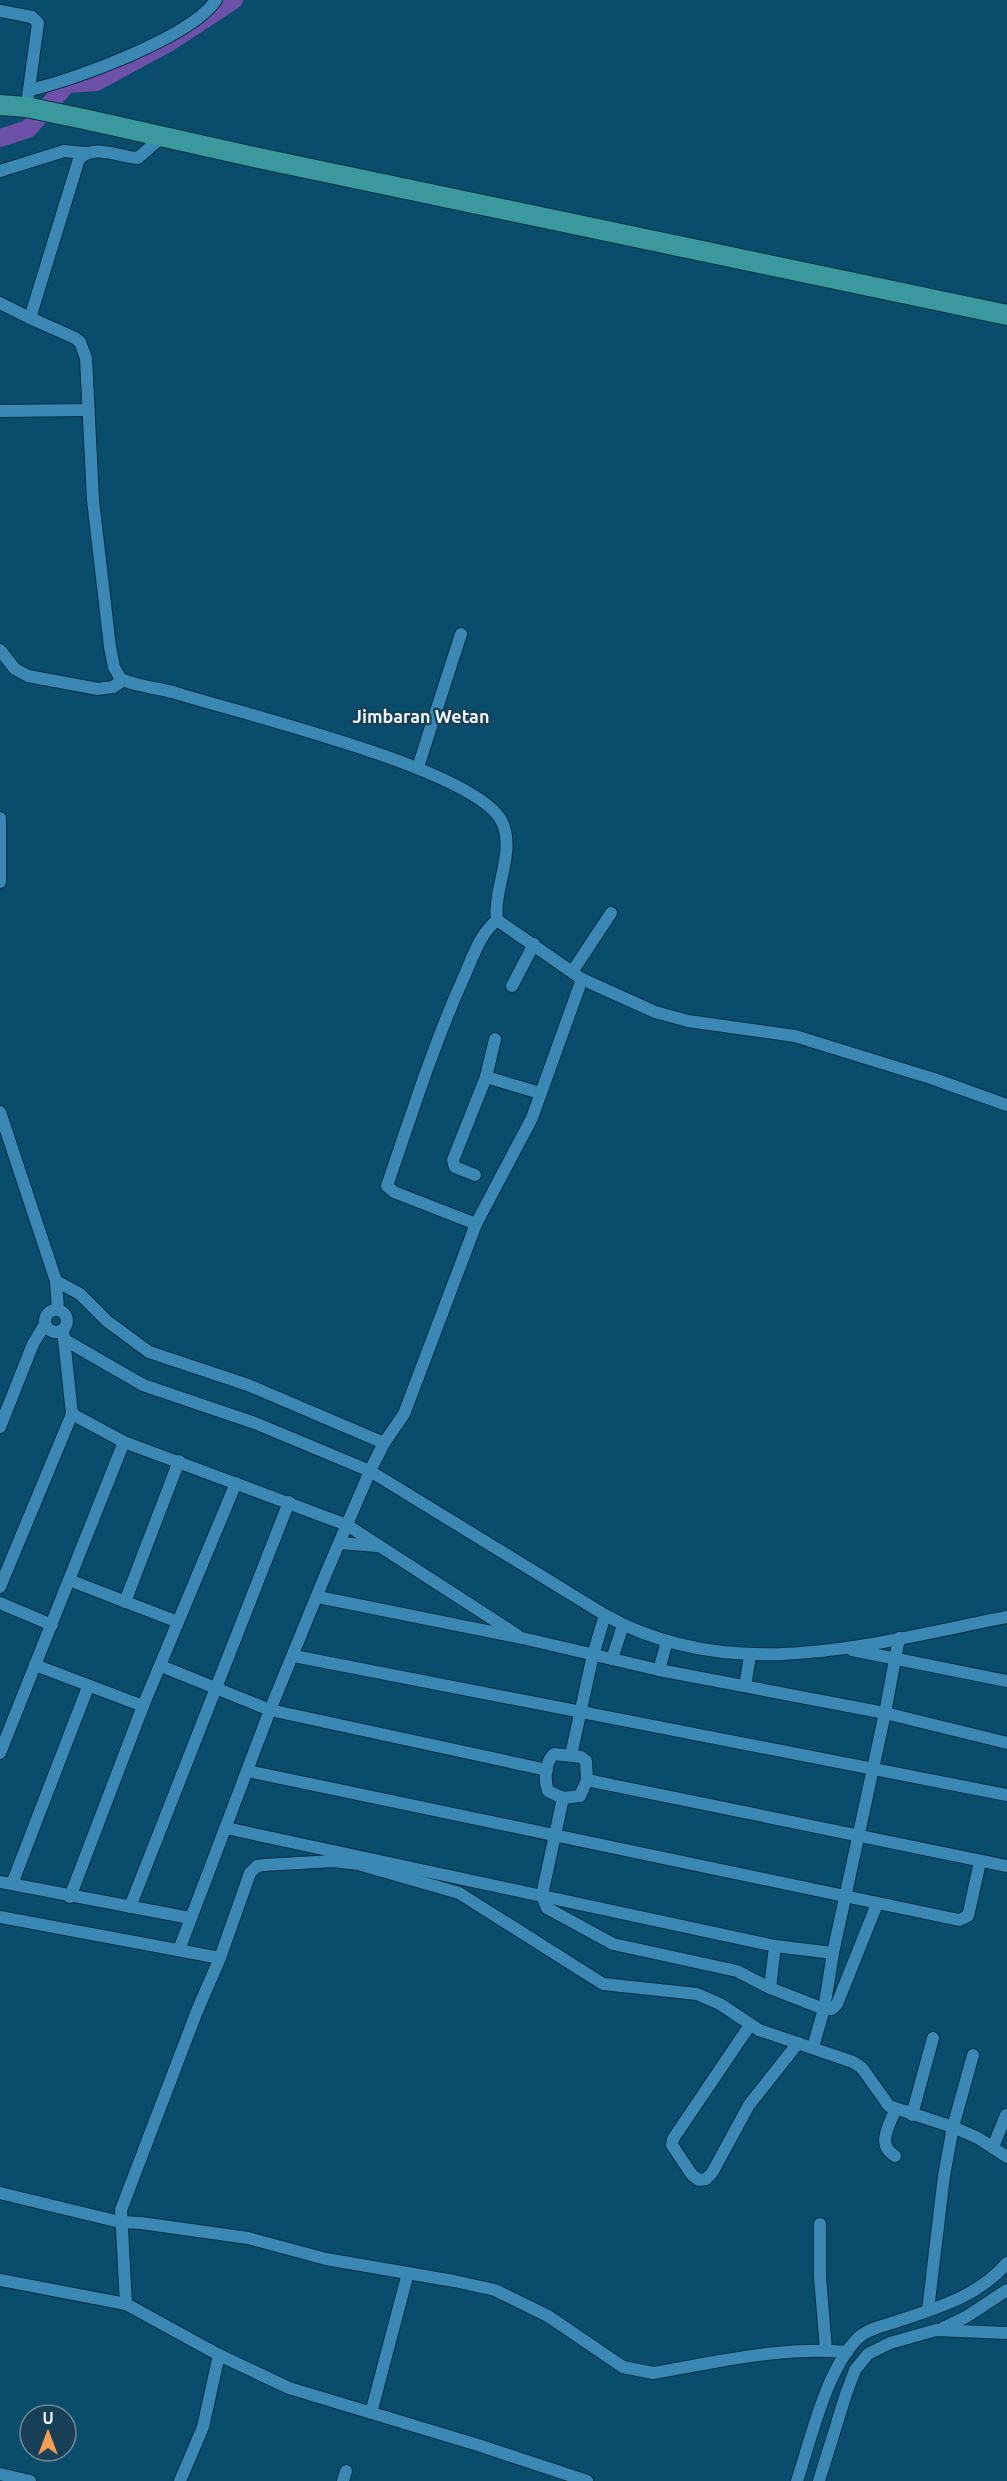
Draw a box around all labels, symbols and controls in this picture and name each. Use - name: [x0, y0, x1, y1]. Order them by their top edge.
- district label: Jimbaran Wetan: [353, 706, 489, 726]
- north arrow: [18, 2403, 78, 2463]
- text: U: [42, 2409, 54, 2427]

